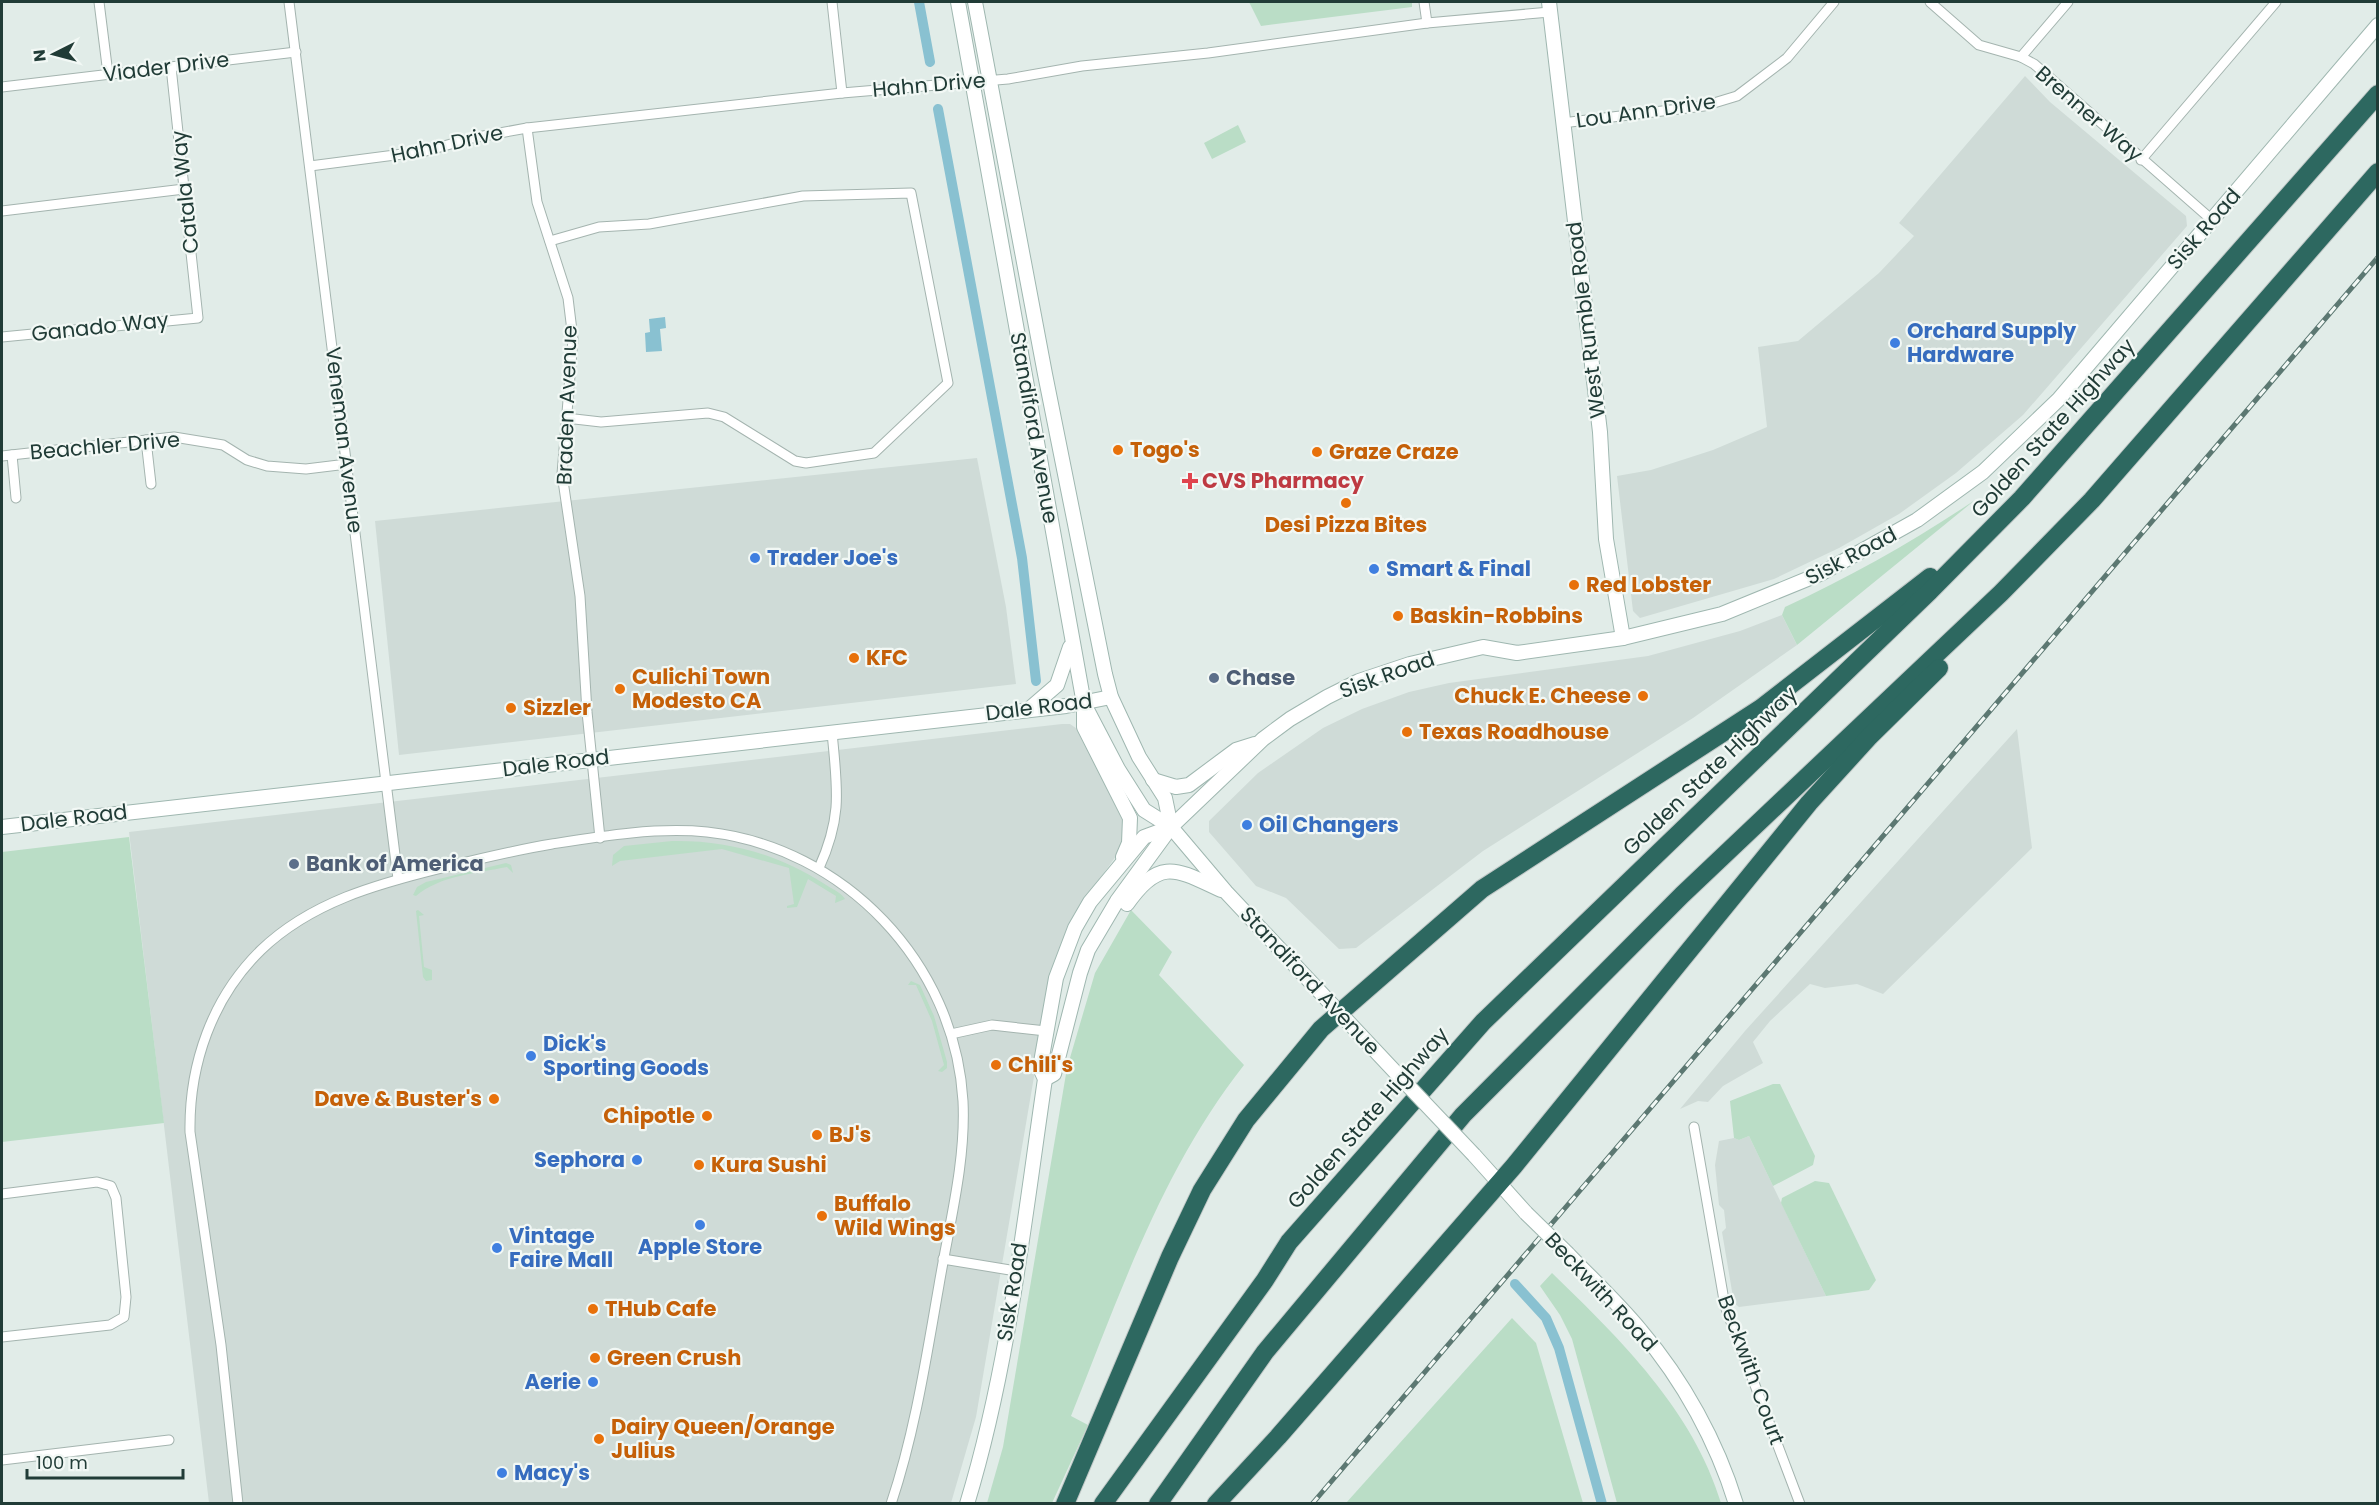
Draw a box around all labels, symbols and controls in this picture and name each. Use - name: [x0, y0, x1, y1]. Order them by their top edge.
- north arrow: [24, 24, 84, 84]
- street label: Viader Drive: [101, 44, 231, 89]
- text: N: [28, 48, 52, 63]
- street label: Brenner Way: [2029, 59, 2149, 168]
- street label: Hahn Drive: [871, 65, 987, 104]
- street label: Lou Ann Drive: [1574, 86, 1718, 135]
- street label: Hahn Drive: [388, 117, 506, 170]
- street label: Catala Way: [164, 129, 205, 255]
- street label: Sisk Road: [2160, 182, 2247, 276]
- street label: West Rumble Road: [1559, 220, 1612, 420]
- street label: Ganado Way: [30, 305, 170, 348]
- place label: Orchard Supply Hardware: [1907, 316, 2077, 369]
- street label: Braden Avenue: [549, 325, 584, 485]
- street label: Standiford Avenue: [1003, 330, 1066, 526]
- street label: Golden State Highway: [1964, 332, 2141, 524]
- marker: Orchard Supply Hardware: [1888, 336, 1902, 350]
- street label: Veneman Avenue: [319, 345, 370, 535]
- street label: Beachler Drive: [29, 424, 181, 467]
- place label: Togo's: [1130, 435, 1200, 464]
- place label: Graze Craze: [1329, 437, 1459, 466]
- marker: Togo's: [1111, 443, 1125, 457]
- marker: Graze Craze: [1310, 445, 1324, 459]
- place label: CVS Pharmacy: [1202, 466, 1364, 495]
- marker: CVS Pharmacy: [1183, 474, 1197, 488]
- marker: Desi Pizza Bites: [1339, 496, 1353, 510]
- place label: Desi Pizza Bites: [1265, 510, 1427, 539]
- street label: Sisk Road: [1800, 519, 1901, 592]
- place label: Trader Joe's: [767, 543, 898, 572]
- marker: Trader Joe's: [748, 551, 762, 565]
- place label: Smart & Final: [1386, 554, 1531, 583]
- marker: Smart & Final: [1367, 562, 1381, 576]
- place label: Red Lobster: [1586, 570, 1711, 599]
- marker: Red Lobster: [1567, 578, 1581, 592]
- place label: Baskin-Robbins: [1410, 601, 1583, 630]
- marker: Baskin-Robbins: [1391, 609, 1405, 623]
- place label: KFC: [866, 643, 908, 672]
- street label: Sisk Road: [1335, 644, 1439, 705]
- marker: KFC: [847, 651, 861, 665]
- place label: Culichi Town Modesto CA: [632, 662, 770, 715]
- place label: Chase: [1226, 663, 1295, 692]
- marker: Chase: [1207, 671, 1221, 685]
- street label: Golden State Highway: [1616, 679, 1803, 862]
- place label: Chuck E. Cheese: [1454, 681, 1631, 710]
- marker: Culichi Town Modesto CA: [613, 682, 627, 696]
- street label: Dale Road: [984, 686, 1094, 727]
- marker: Chuck E. Cheese: [1636, 689, 1650, 703]
- place label: Sizzler: [523, 693, 591, 722]
- marker: Sizzler: [504, 701, 518, 715]
- place label: Texas Roadhouse: [1419, 717, 1609, 746]
- marker: Texas Roadhouse: [1400, 725, 1414, 739]
- street label: Dale Road: [501, 742, 611, 783]
- street label: Dale Road: [19, 797, 129, 838]
- place label: Oil Changers: [1259, 810, 1399, 839]
- marker: Oil Changers: [1240, 818, 1254, 832]
- place label: Bank of America: [306, 849, 484, 878]
- marker: Bank of America: [287, 857, 301, 871]
- street label: Standiford Avenue: [1234, 900, 1387, 1061]
- street label: Golden State Highway: [1281, 1020, 1455, 1215]
- place label: Dick's Sporting Goods: [543, 1029, 709, 1082]
- marker: Dick's Sporting Goods: [524, 1049, 538, 1063]
- place label: Chili's: [1008, 1050, 1073, 1079]
- marker: Chili's: [989, 1058, 1003, 1072]
- place label: Dave & Buster's: [314, 1084, 482, 1113]
- marker: Dave & Buster's: [487, 1092, 501, 1106]
- place label: Chipotle: [603, 1101, 695, 1130]
- marker: Chipotle: [700, 1109, 714, 1123]
- place label: BJ's: [829, 1120, 871, 1149]
- marker: BJ's: [810, 1128, 824, 1142]
- place label: Sephora: [534, 1145, 625, 1174]
- place label: Kura Sushi: [711, 1150, 827, 1179]
- marker: Sephora: [630, 1153, 644, 1167]
- marker: Kura Sushi: [692, 1158, 706, 1172]
- place label: Buffalo Wild Wings: [834, 1189, 956, 1242]
- marker: Buffalo Wild Wings: [815, 1209, 829, 1223]
- marker: Apple Store: [693, 1218, 707, 1232]
- place label: Vintage Faire Mall: [509, 1221, 613, 1274]
- street label: Beckwith Road: [1539, 1226, 1664, 1358]
- place label: Apple Store: [638, 1232, 762, 1261]
- marker: Vintage Faire Mall: [490, 1241, 504, 1255]
- street label: Sisk Road: [989, 1241, 1034, 1343]
- street label: Beckwith Court: [1711, 1291, 1792, 1449]
- place label: THub Cafe: [605, 1294, 716, 1323]
- marker: THub Cafe: [586, 1302, 600, 1316]
- place label: Green Crush: [607, 1343, 741, 1372]
- marker: Green Crush: [588, 1351, 602, 1365]
- place label: Aerie: [524, 1367, 581, 1396]
- marker: Aerie: [586, 1375, 600, 1389]
- place label: Dairy Queen/Orange Julius: [611, 1412, 835, 1465]
- marker: Dairy Queen/Orange Julius: [592, 1432, 606, 1446]
- scale bar: [27, 1442, 183, 1480]
- text: 100 m: [36, 1450, 88, 1475]
- place label: Macy's: [514, 1458, 590, 1487]
- marker: Macy's: [495, 1466, 509, 1480]

